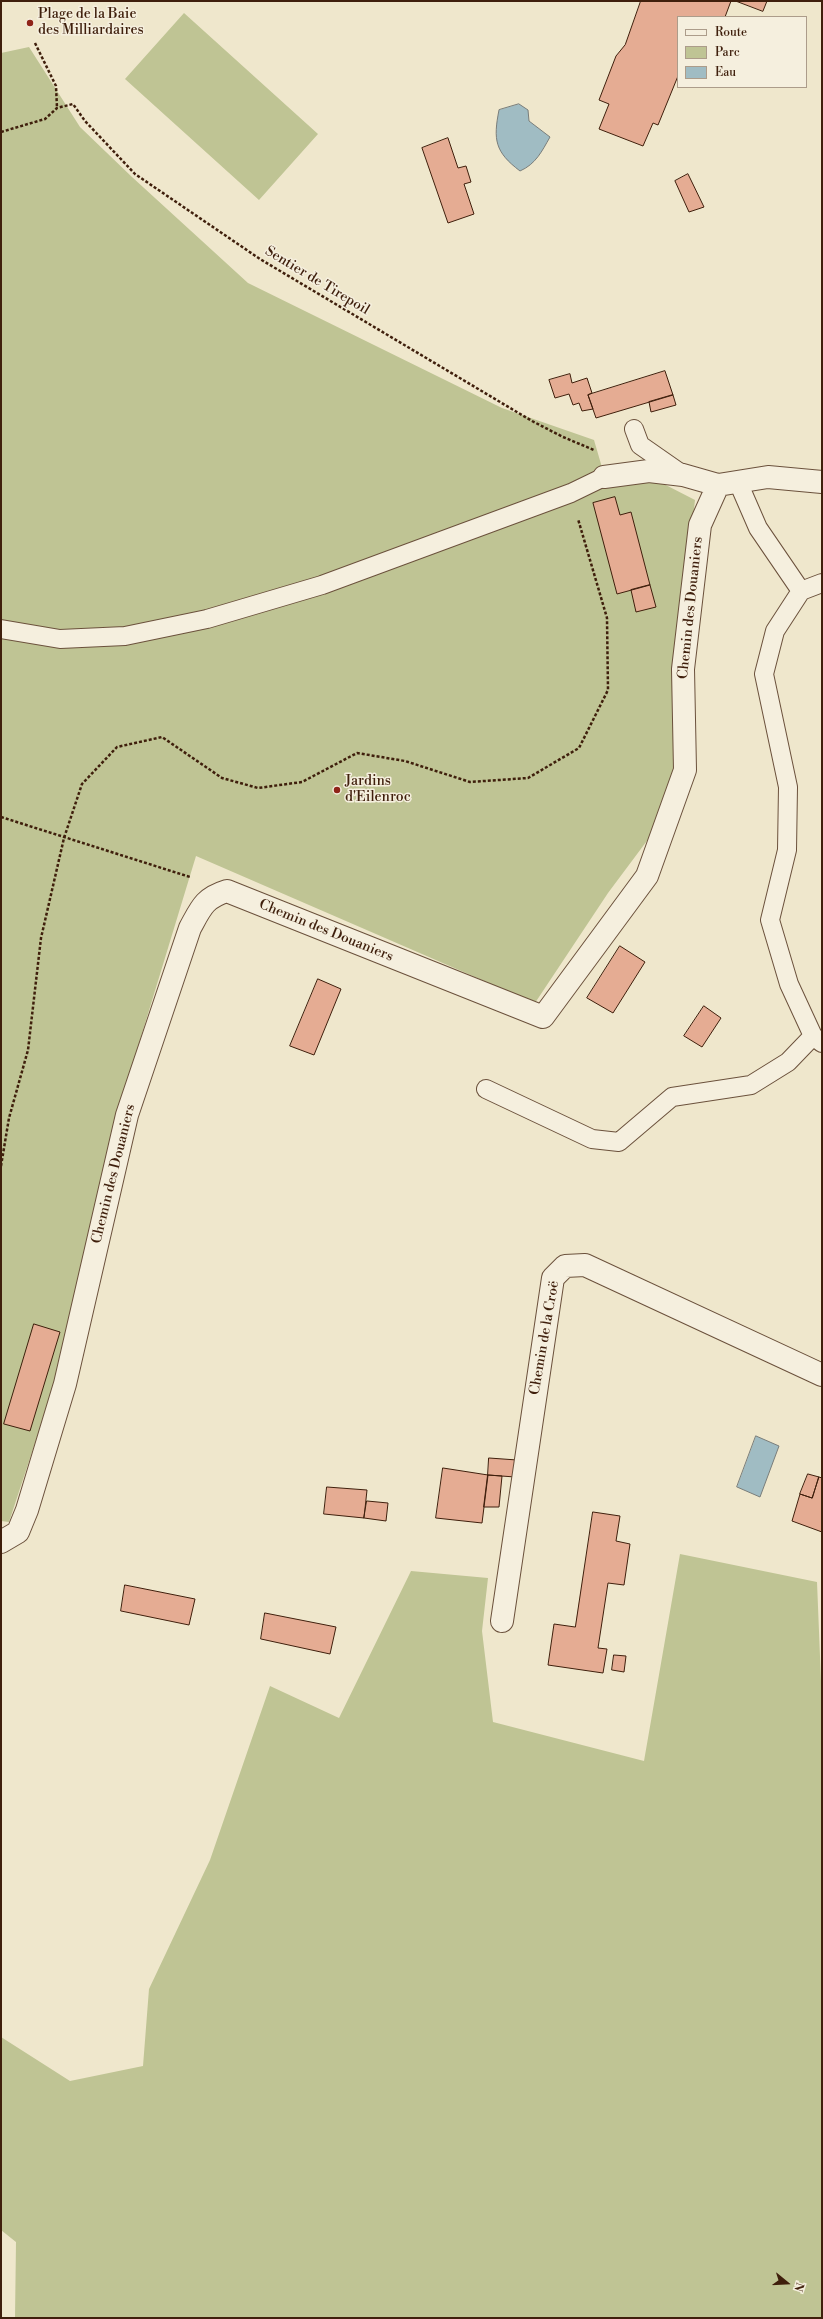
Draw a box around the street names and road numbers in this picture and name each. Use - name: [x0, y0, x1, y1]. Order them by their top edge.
- street label: Sentier de Tirepoil: [262, 243, 372, 319]
- street label: Chemin des Douaniers: [675, 536, 707, 680]
- street label: Chemin des Douaniers: [256, 896, 396, 966]
- street label: Chemin des Douaniers: [89, 1102, 139, 1246]
- street label: Chemin de la Croë: [527, 1280, 563, 1396]

